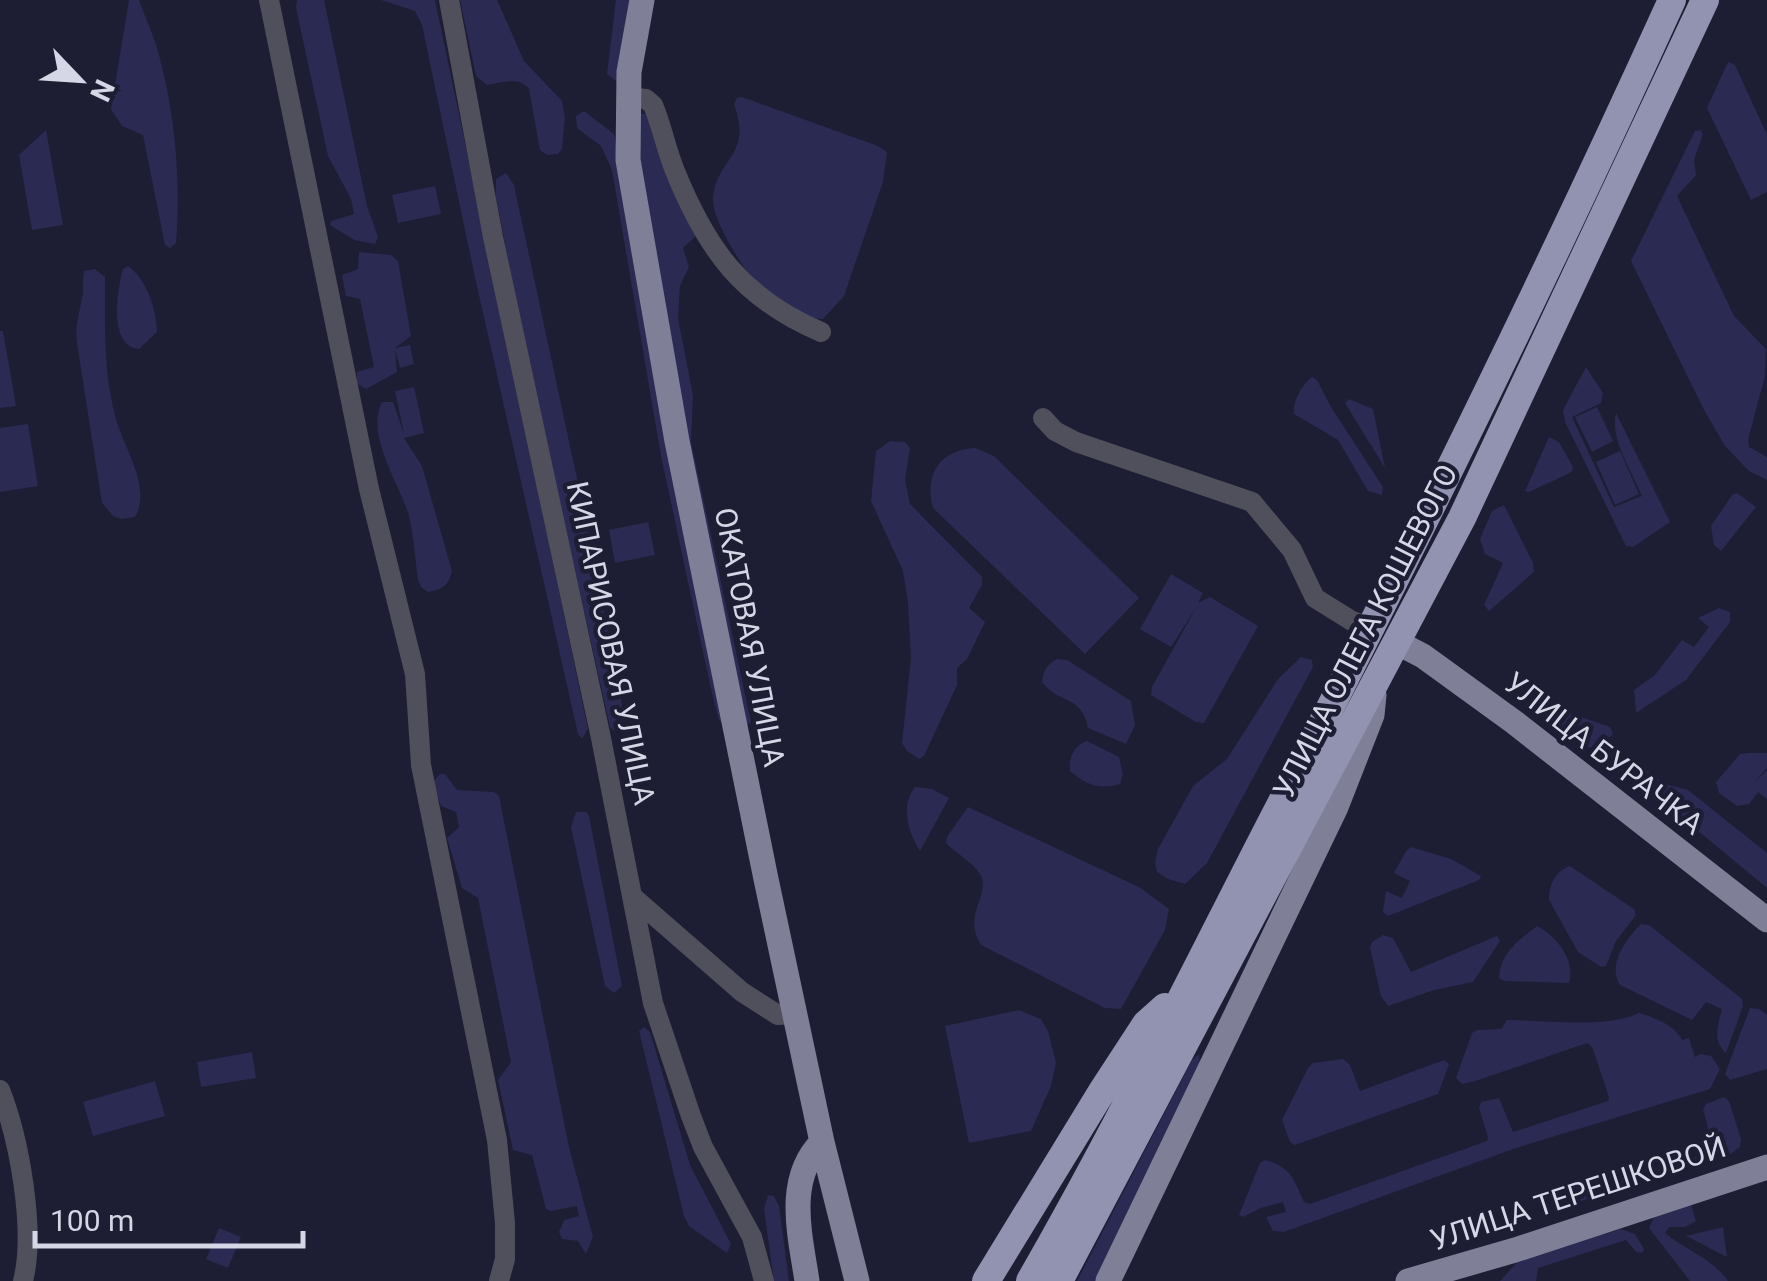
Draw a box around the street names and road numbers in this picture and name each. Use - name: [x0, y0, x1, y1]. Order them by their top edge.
- street label: УЛИЦА ОЛЕГА КОШЕВОГО: [1265, 458, 1465, 804]
- street label: КИПАРИСОВАЯ УЛИЦА: [560, 478, 662, 808]
- street label: ОКАТОВАЯ УЛИЦА: [708, 505, 792, 770]
- street label: УЛИЦА БУРАЧКА: [1498, 665, 1711, 842]
- street label: УЛИЦА ТЕРЕШКОВОЙ: [1426, 1129, 1730, 1257]

